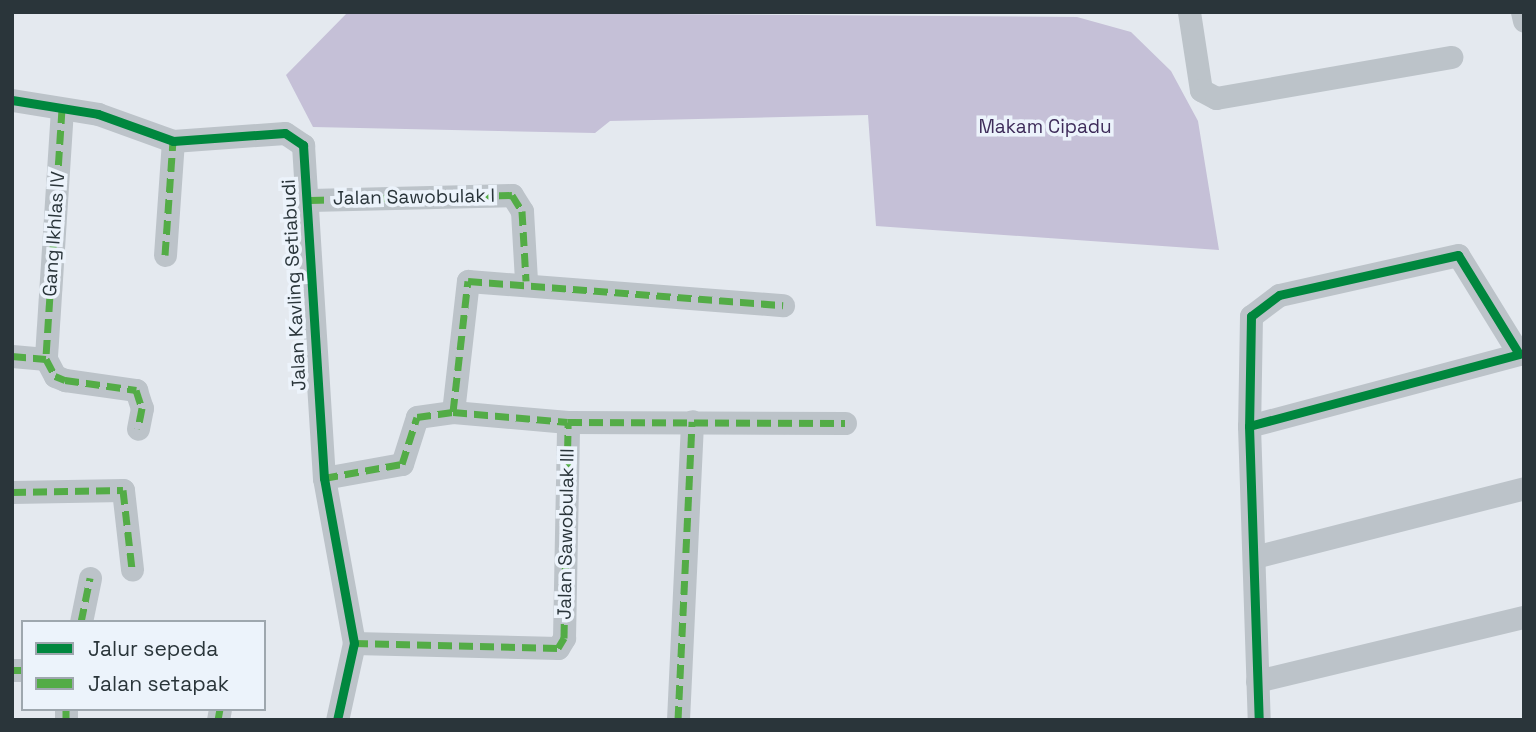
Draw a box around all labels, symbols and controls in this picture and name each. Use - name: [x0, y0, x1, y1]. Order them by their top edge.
- park label: Makam Cipadu: [978, 116, 1112, 138]
- street label: Gang Ikhlas IV: [38, 171, 70, 297]
- street label: Jalan Kavling Setiabudi: [277, 179, 311, 391]
- street label: Jalan Sawobulak I: [333, 184, 495, 210]
- street label: Jalan Sawobulak III: [553, 448, 579, 620]
- legend: [21, 620, 266, 711]
- text: Jalur sepeda: [88, 635, 218, 662]
- text: Jalan setapak: [88, 670, 229, 697]

